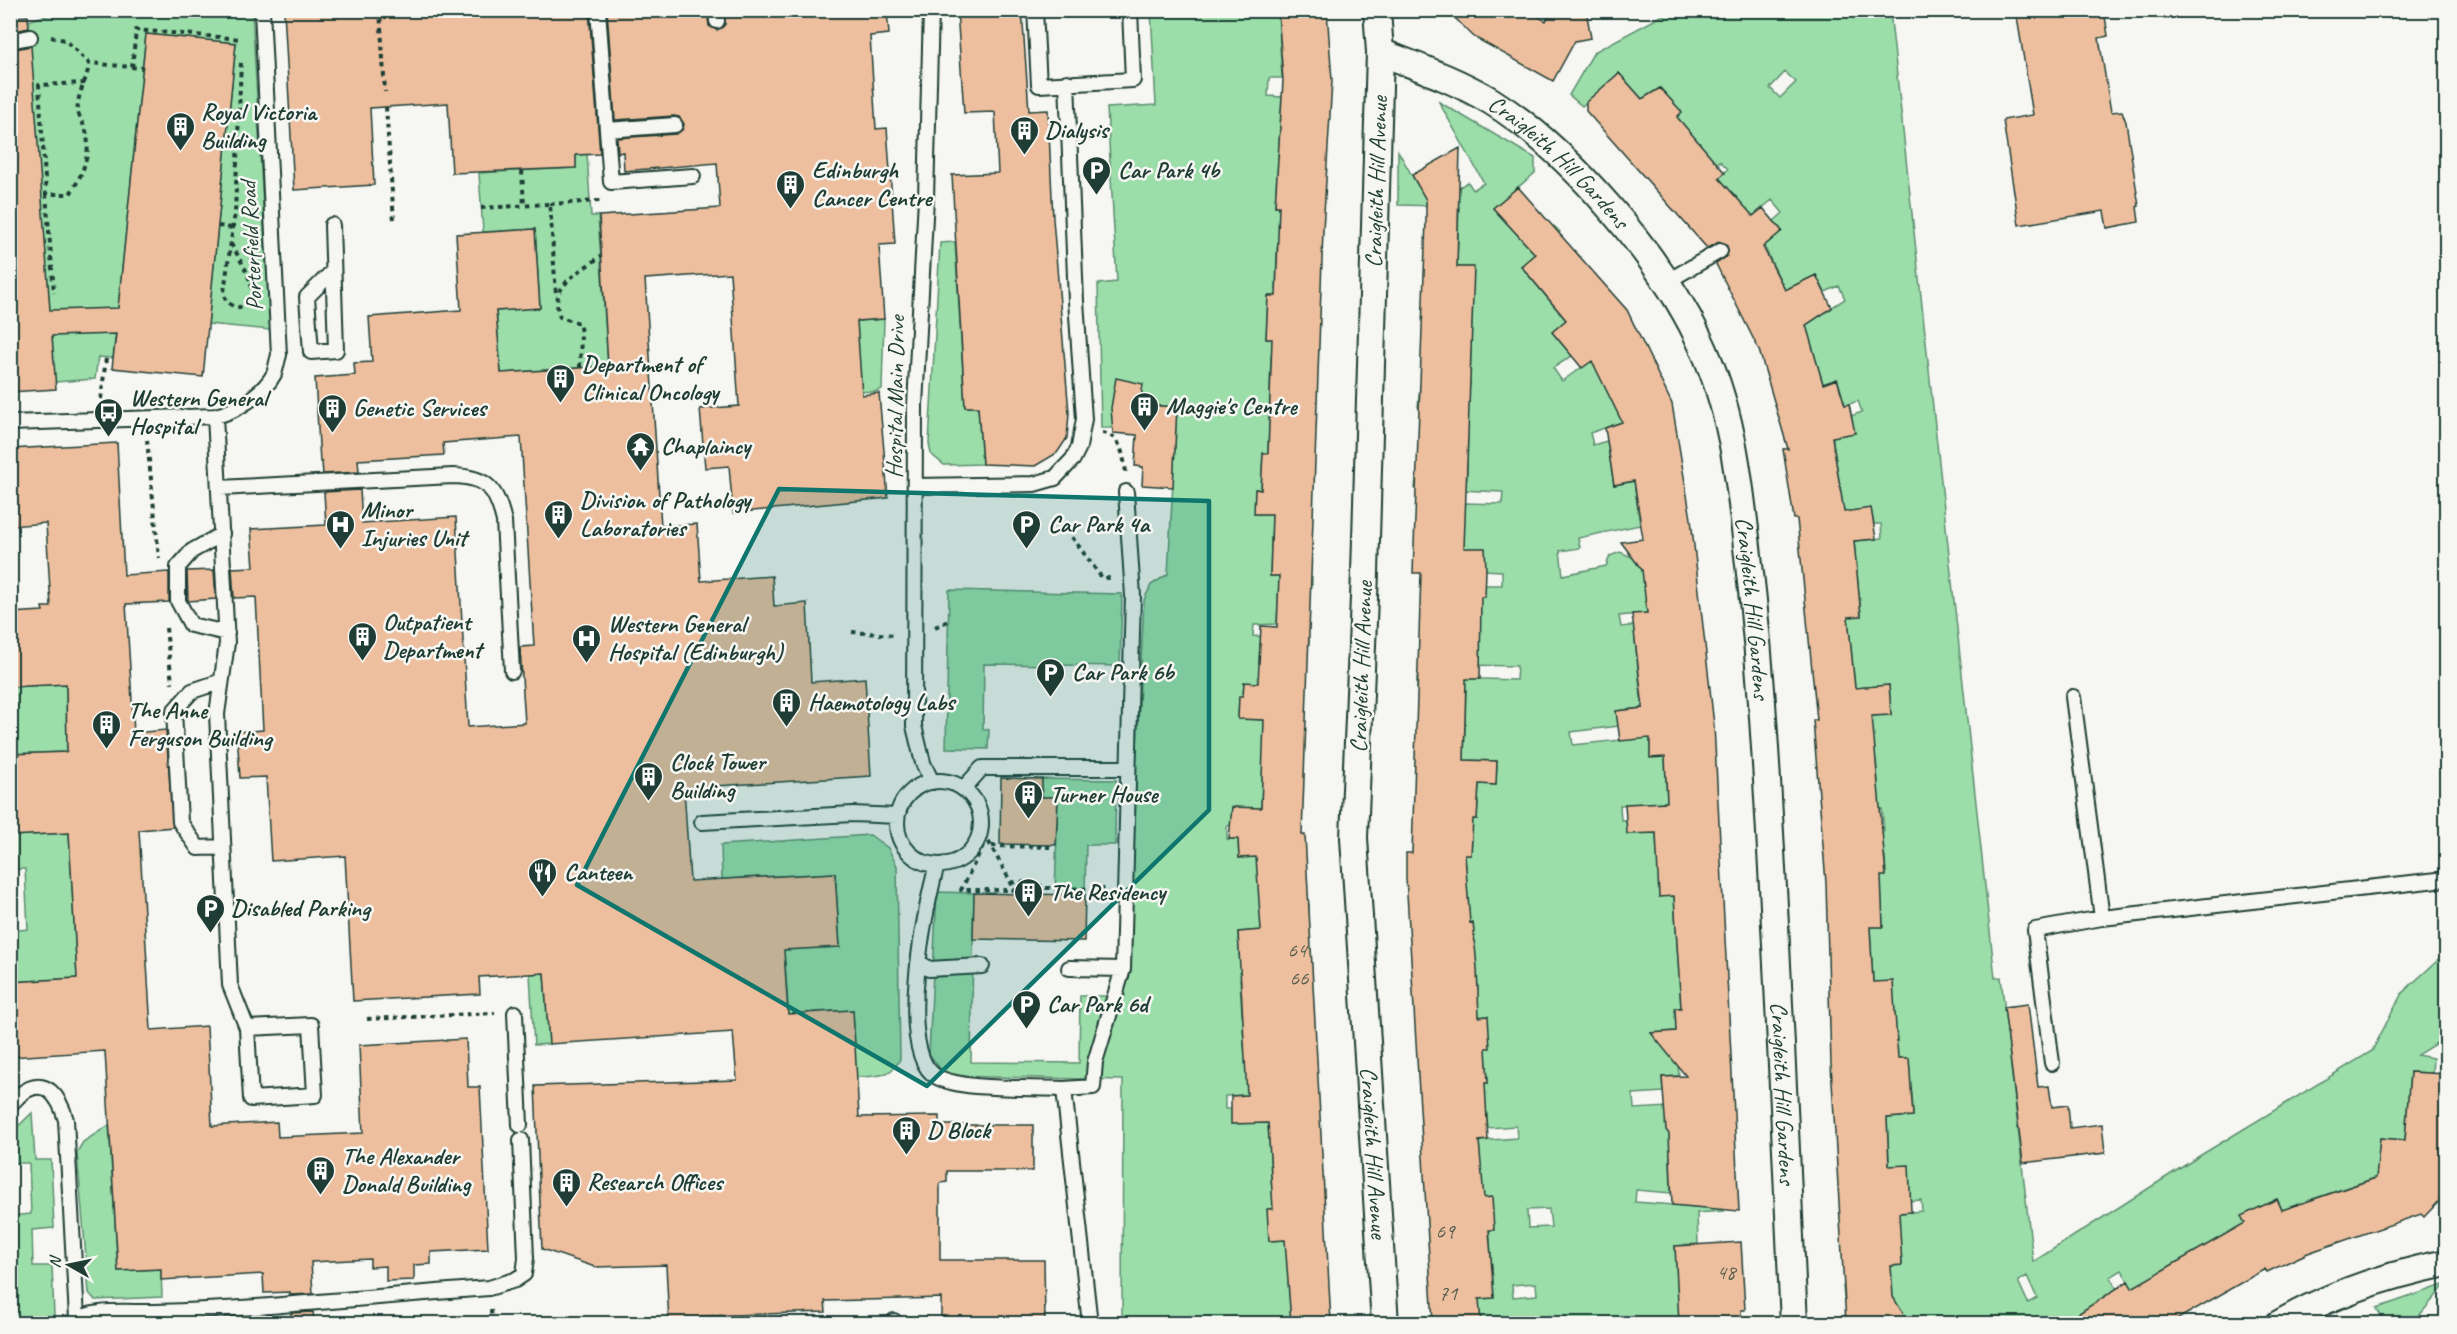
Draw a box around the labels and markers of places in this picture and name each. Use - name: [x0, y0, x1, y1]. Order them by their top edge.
- place label: Royal Victoria Building: [201, 97, 318, 155]
- building icon: Royal Victoria Building: [164, 110, 196, 152]
- building icon: Dialysis: [1008, 114, 1040, 156]
- place label: Dialysis: [1045, 115, 1111, 145]
- parking icon: Car Park 4b: [1081, 154, 1113, 196]
- place label: Edinburgh Cancer Centre: [812, 155, 933, 213]
- place label: Car Park 4b: [1118, 155, 1222, 185]
- building icon: Edinburgh Cancer Centre: [775, 168, 807, 210]
- place label: Department of Clinical Oncology: [582, 349, 721, 407]
- building icon: Department of Clinical Oncology: [545, 362, 577, 404]
- place label: Western General Hospital: [130, 383, 272, 441]
- building icon: Maggie's Centre: [1129, 390, 1161, 432]
- place label: Maggie's Centre: [1166, 391, 1298, 421]
- building icon: Genetic Services: [316, 392, 348, 434]
- place label: Genetic Services: [353, 393, 488, 423]
- bus stop icon: Western General Hospital: [93, 396, 125, 438]
- temple icon: Chaplaincy: [624, 430, 656, 472]
- place label: Chaplaincy: [661, 431, 753, 461]
- place label: Division of Pathology Laboratories: [580, 485, 753, 543]
- place label: Minor Injuries Unit: [361, 495, 470, 553]
- building icon: Division of Pathology Laboratories: [543, 498, 575, 540]
- hospital icon: Minor Injuries Unit: [324, 508, 356, 550]
- parking icon: Car Park 4a: [1011, 508, 1043, 550]
- place label: Car Park 4a: [1048, 509, 1152, 539]
- place label: Outpatient Department: [383, 607, 486, 665]
- place label: Western General Hospital (Edinburgh): [608, 609, 785, 667]
- building icon: Outpatient Department: [346, 620, 378, 662]
- hospital icon: Western General Hospital (Edinburgh): [571, 622, 603, 664]
- parking icon: Car Park 6b: [1035, 656, 1067, 698]
- place label: Car Park 6b: [1072, 657, 1176, 687]
- building icon: Haemotology Labs: [771, 686, 803, 728]
- place label: Haemotology Labs: [808, 687, 957, 717]
- place label: The Anne Ferguson Building: [128, 695, 274, 753]
- building icon: The Anne Ferguson Building: [91, 708, 123, 750]
- place label: Clock Tower Building: [670, 747, 767, 805]
- building icon: Clock Tower Building: [633, 760, 665, 802]
- building icon: Turner House: [1013, 778, 1045, 820]
- place label: Turner House: [1050, 779, 1160, 809]
- restaurant icon: Canteen: [527, 856, 559, 898]
- place label: Canteen: [564, 857, 634, 887]
- building icon: The Residency: [1013, 876, 1045, 918]
- place label: The Residency: [1050, 877, 1168, 907]
- parking icon: Disabled Parking: [194, 892, 226, 934]
- place label: Disabled Parking: [231, 893, 372, 923]
- parking icon: Car Park 6d: [1010, 988, 1042, 1030]
- place label: Car Park 6d: [1047, 989, 1152, 1019]
- building icon: D Block: [890, 1114, 922, 1156]
- place label: D Block: [927, 1115, 992, 1145]
- place label: The Alexander Donald Building: [342, 1141, 472, 1199]
- building icon: The Alexander Donald Building: [305, 1154, 337, 1196]
- building icon: Research Offices: [550, 1166, 582, 1208]
- place label: Research Offices: [587, 1167, 725, 1197]

